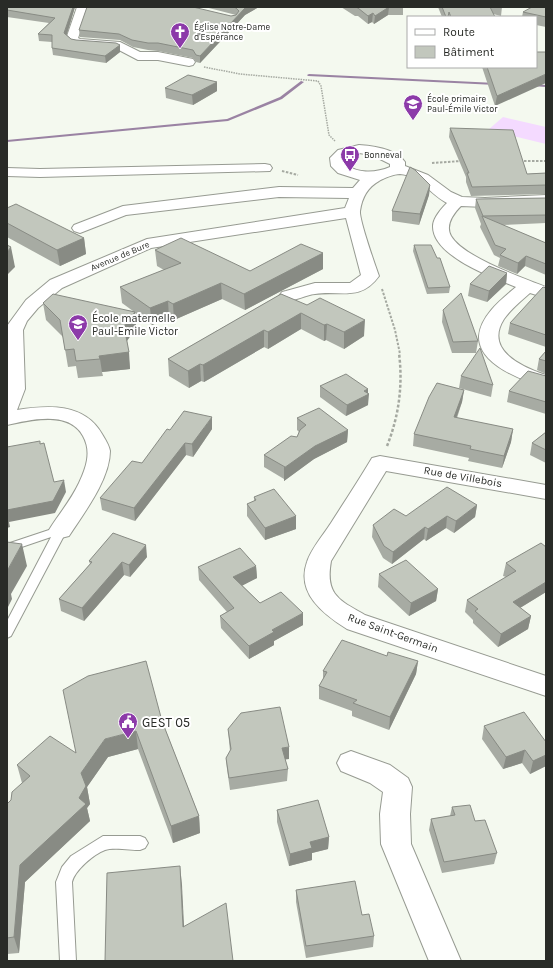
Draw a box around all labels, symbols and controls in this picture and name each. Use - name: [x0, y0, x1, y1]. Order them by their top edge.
- legend: [407, 16, 537, 68]
- church icon: Église Notre-Dame d'Espérance: [169, 21, 191, 49]
- place label: Église Notre-Dame d'Espérance: [194, 21, 271, 42]
- text: Route: [443, 25, 475, 39]
- text: Bâtiment: [443, 45, 495, 59]
- school or university icon: École primaire Paul-Émile Victor: [402, 93, 424, 121]
- place label: École primaire Paul-Émile Victor: [427, 93, 498, 114]
- bus stop icon: Bonneval: [339, 144, 361, 172]
- place label: Bonneval: [364, 150, 402, 160]
- street label: Avenue de Bure: [89, 239, 151, 273]
- place label: École maternelle Paul-Emile Victor: [92, 310, 178, 338]
- school or university icon: École maternelle Paul-Emile Victor: [67, 313, 89, 341]
- street label: Rue de Villebois: [423, 464, 503, 490]
- street label: Rue Saint-Germain: [346, 611, 440, 655]
- public building icon: GEST 05: [117, 711, 139, 739]
- place label: GEST 05: [142, 715, 190, 730]

